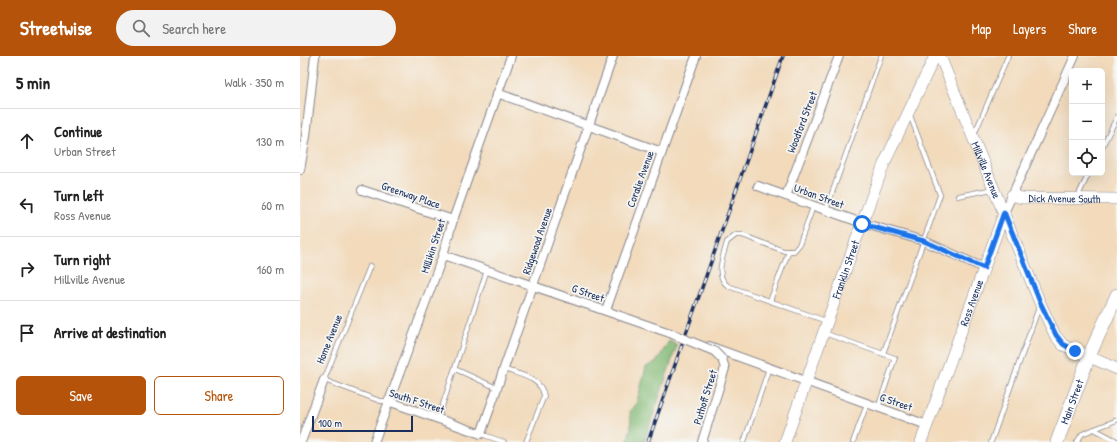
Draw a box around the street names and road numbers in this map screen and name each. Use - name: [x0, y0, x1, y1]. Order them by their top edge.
- street label: Woodford Street: [784, 89, 820, 155]
- street label: Millville Avenue: [968, 139, 1004, 201]
- street label: Coralie Avenue: [623, 148, 657, 209]
- street label: Greenway Place: [380, 178, 443, 212]
- street label: Urban Street: [792, 180, 846, 212]
- street label: Dick Avenue South: [1029, 191, 1101, 206]
- street label: Ridgewood Avenue: [519, 205, 555, 276]
- street label: Millikin Street: [418, 217, 448, 275]
- street label: Franklin Street: [829, 238, 862, 301]
- street label: Ross Avenue: [957, 277, 986, 328]
- street label: G Street: [570, 281, 606, 305]
- street label: Home Avenue: [313, 312, 345, 366]
- street label: Puthoff Street: [690, 368, 720, 426]
- street label: Main Street: [1057, 377, 1087, 426]
- street label: South F Street: [388, 386, 447, 417]
- street label: G Street: [878, 390, 914, 414]

